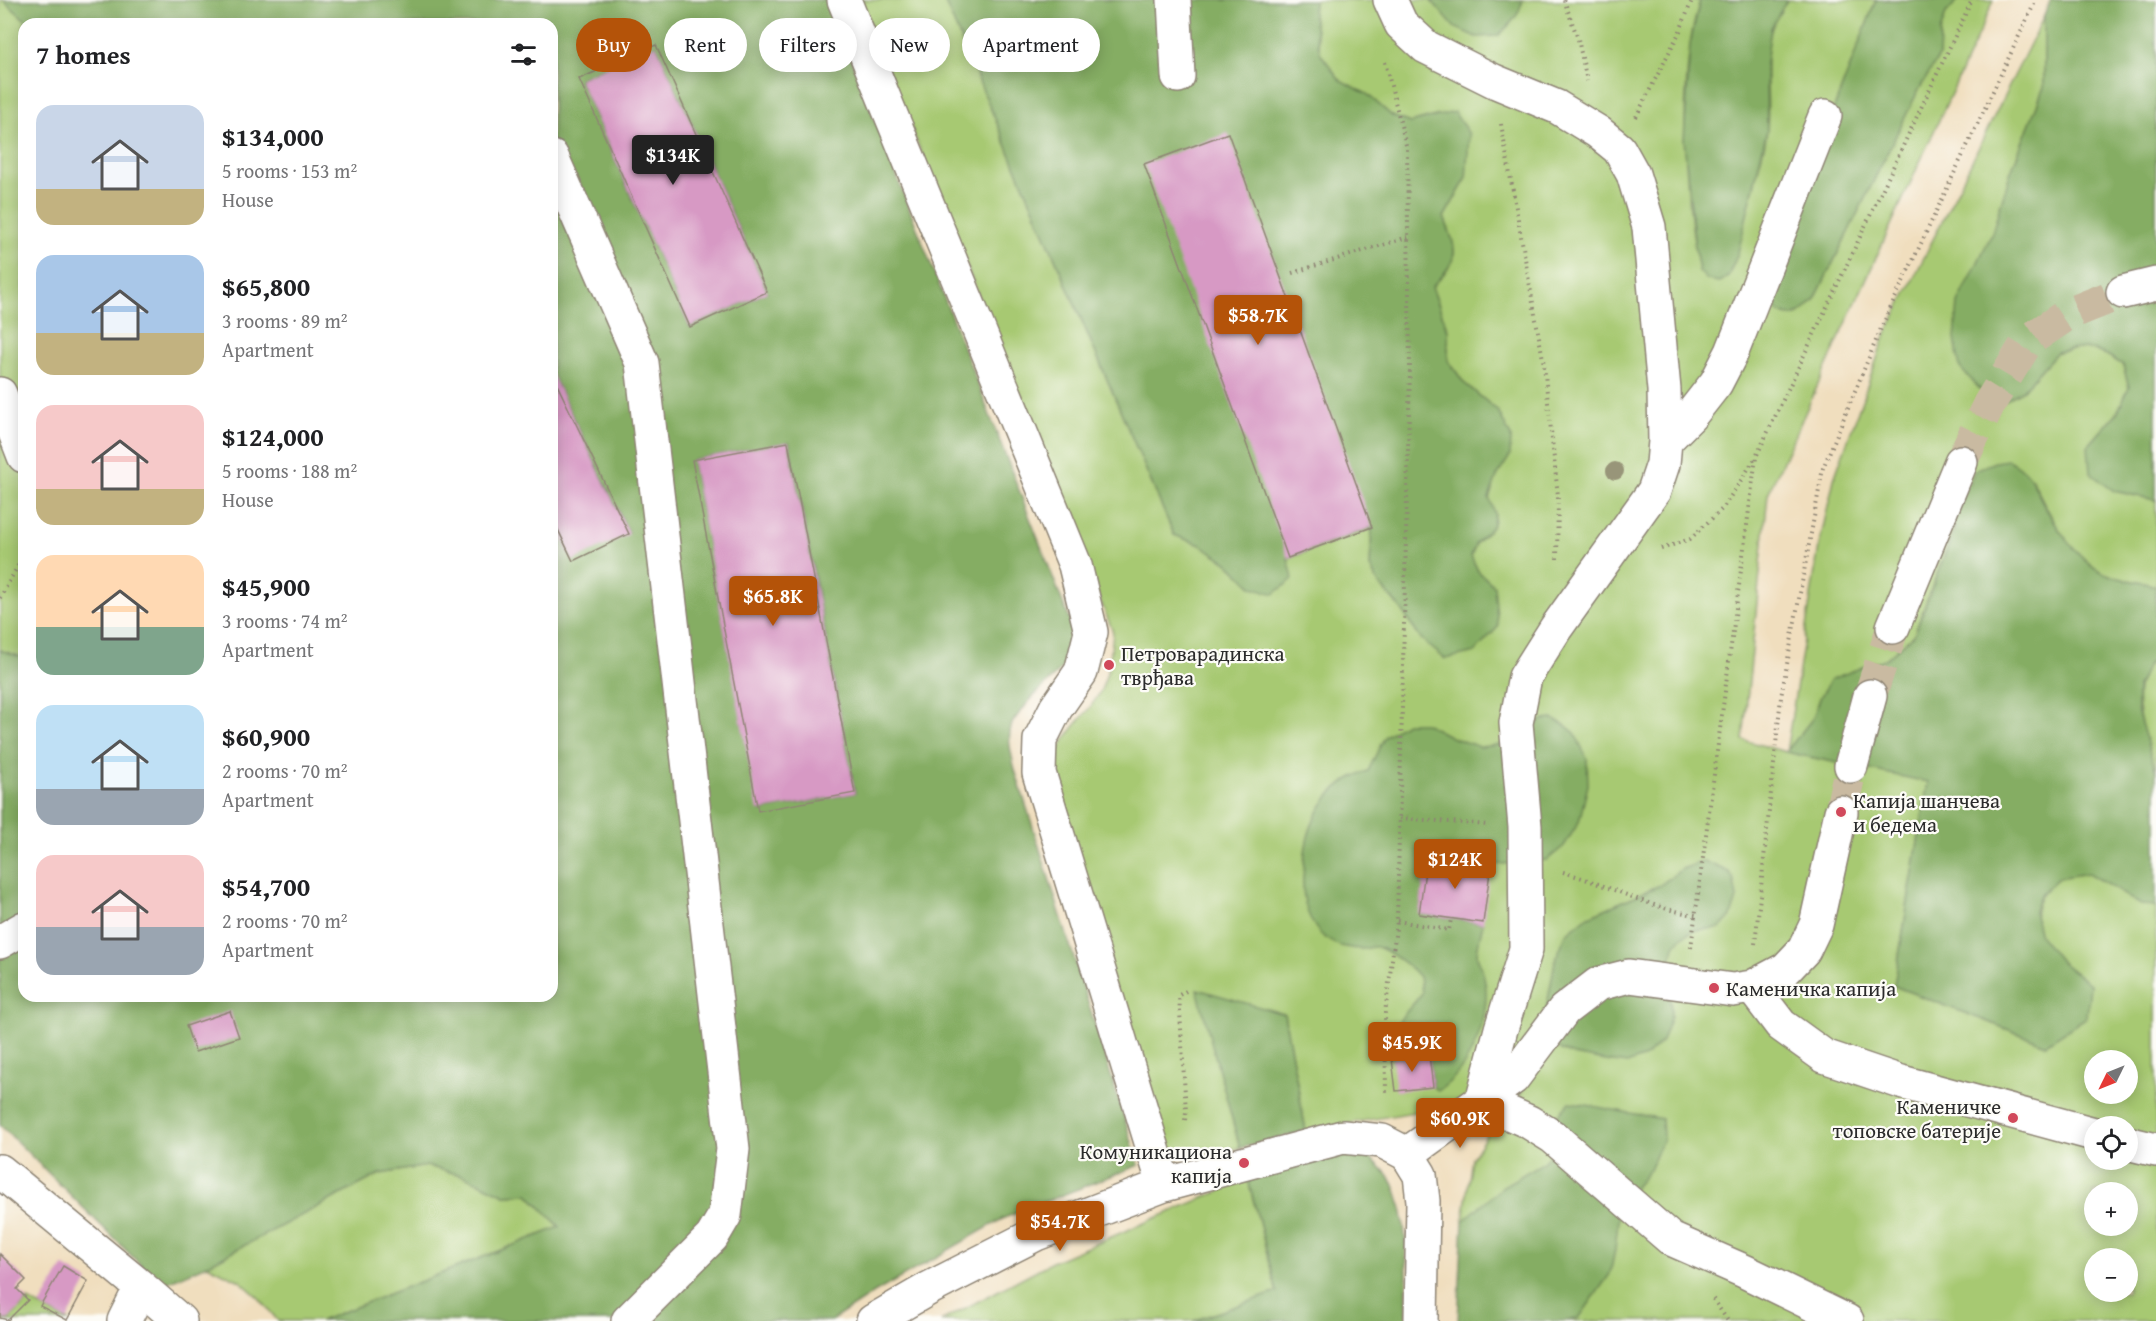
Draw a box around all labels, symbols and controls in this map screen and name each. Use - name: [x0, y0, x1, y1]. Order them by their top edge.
- chip: Buy: [576, 18, 652, 72]
- chip: Rent: [664, 18, 747, 72]
- chip: Filters: [759, 18, 857, 72]
- chip: New: [869, 18, 950, 72]
- chip: Apartment: [962, 18, 1100, 72]
- text: 7 homes: [36, 35, 131, 74]
- icon: filters: [507, 38, 540, 71]
- text: $134,000: [222, 117, 324, 156]
- icon: home: [84, 129, 156, 201]
- pin: $134K: [631, 135, 715, 186]
- text: $134K: [646, 140, 700, 169]
- text: 5 rooms · 153 m²: [222, 156, 357, 185]
- text: House: [222, 185, 274, 214]
- text: $65,800: [222, 267, 310, 306]
- icon: home: [84, 279, 156, 351]
- pin: $58.7K: [1209, 295, 1307, 346]
- text: $58.7K: [1228, 300, 1288, 329]
- text: 3 rooms · 89 m²: [222, 306, 348, 335]
- text: Apartment: [222, 335, 314, 364]
- text: $124,000: [222, 417, 324, 456]
- icon: home: [84, 429, 156, 501]
- text: 5 rooms · 188 m²: [222, 456, 357, 485]
- text: House: [222, 485, 274, 514]
- text: $45,900: [222, 567, 310, 606]
- pin: $65.8K: [724, 576, 822, 627]
- icon: home: [84, 579, 156, 651]
- text: $65.8K: [743, 581, 803, 610]
- text: 3 rooms · 74 m²: [222, 606, 348, 635]
- text: Apartment: [222, 635, 314, 664]
- place label: Петроварадинска тврђава: [1121, 638, 1285, 693]
- marker: Петроварадинска тврђава: [1102, 658, 1116, 672]
- text: $60,900: [222, 717, 310, 756]
- icon: home: [84, 729, 156, 801]
- text: 2 rooms · 70 m²: [222, 756, 348, 785]
- text: Apartment: [222, 785, 314, 814]
- place label: Капија шанчева и бедема: [1853, 785, 2000, 840]
- marker: Капија шанчева и бедема: [1834, 805, 1848, 819]
- pin: $124K: [1413, 839, 1497, 890]
- text: $124K: [1428, 844, 1482, 873]
- text: $54,700: [222, 867, 310, 906]
- icon: home: [84, 879, 156, 951]
- text: 2 rooms · 70 m²: [222, 906, 348, 935]
- text: Apartment: [222, 935, 314, 964]
- place label: Каменичка капија: [1726, 973, 1896, 1004]
- marker: Каменичка капија: [1707, 981, 1721, 995]
- pin: $45.9K: [1363, 1022, 1461, 1073]
- text: $45.9K: [1382, 1027, 1442, 1056]
- north arrow: [2084, 1050, 2138, 1104]
- map controls: [2084, 1050, 2138, 1302]
- place label: Каменичке топовске батерије: [1832, 1091, 2001, 1146]
- pin: $60.9K: [1411, 1098, 1509, 1149]
- text: $60.9K: [1430, 1103, 1490, 1132]
- marker: Каменичке топовске батерије: [2006, 1111, 2020, 1125]
- button: locate: [2084, 1116, 2138, 1170]
- place label: Комуникациона капија: [1080, 1136, 1232, 1191]
- marker: Комуникациона капија: [1237, 1156, 1251, 1170]
- button: +: [2084, 1182, 2138, 1236]
- pin: $54.7K: [1011, 1201, 1109, 1252]
- text: $54.7K: [1030, 1206, 1090, 1235]
- button: −: [2084, 1248, 2138, 1302]

